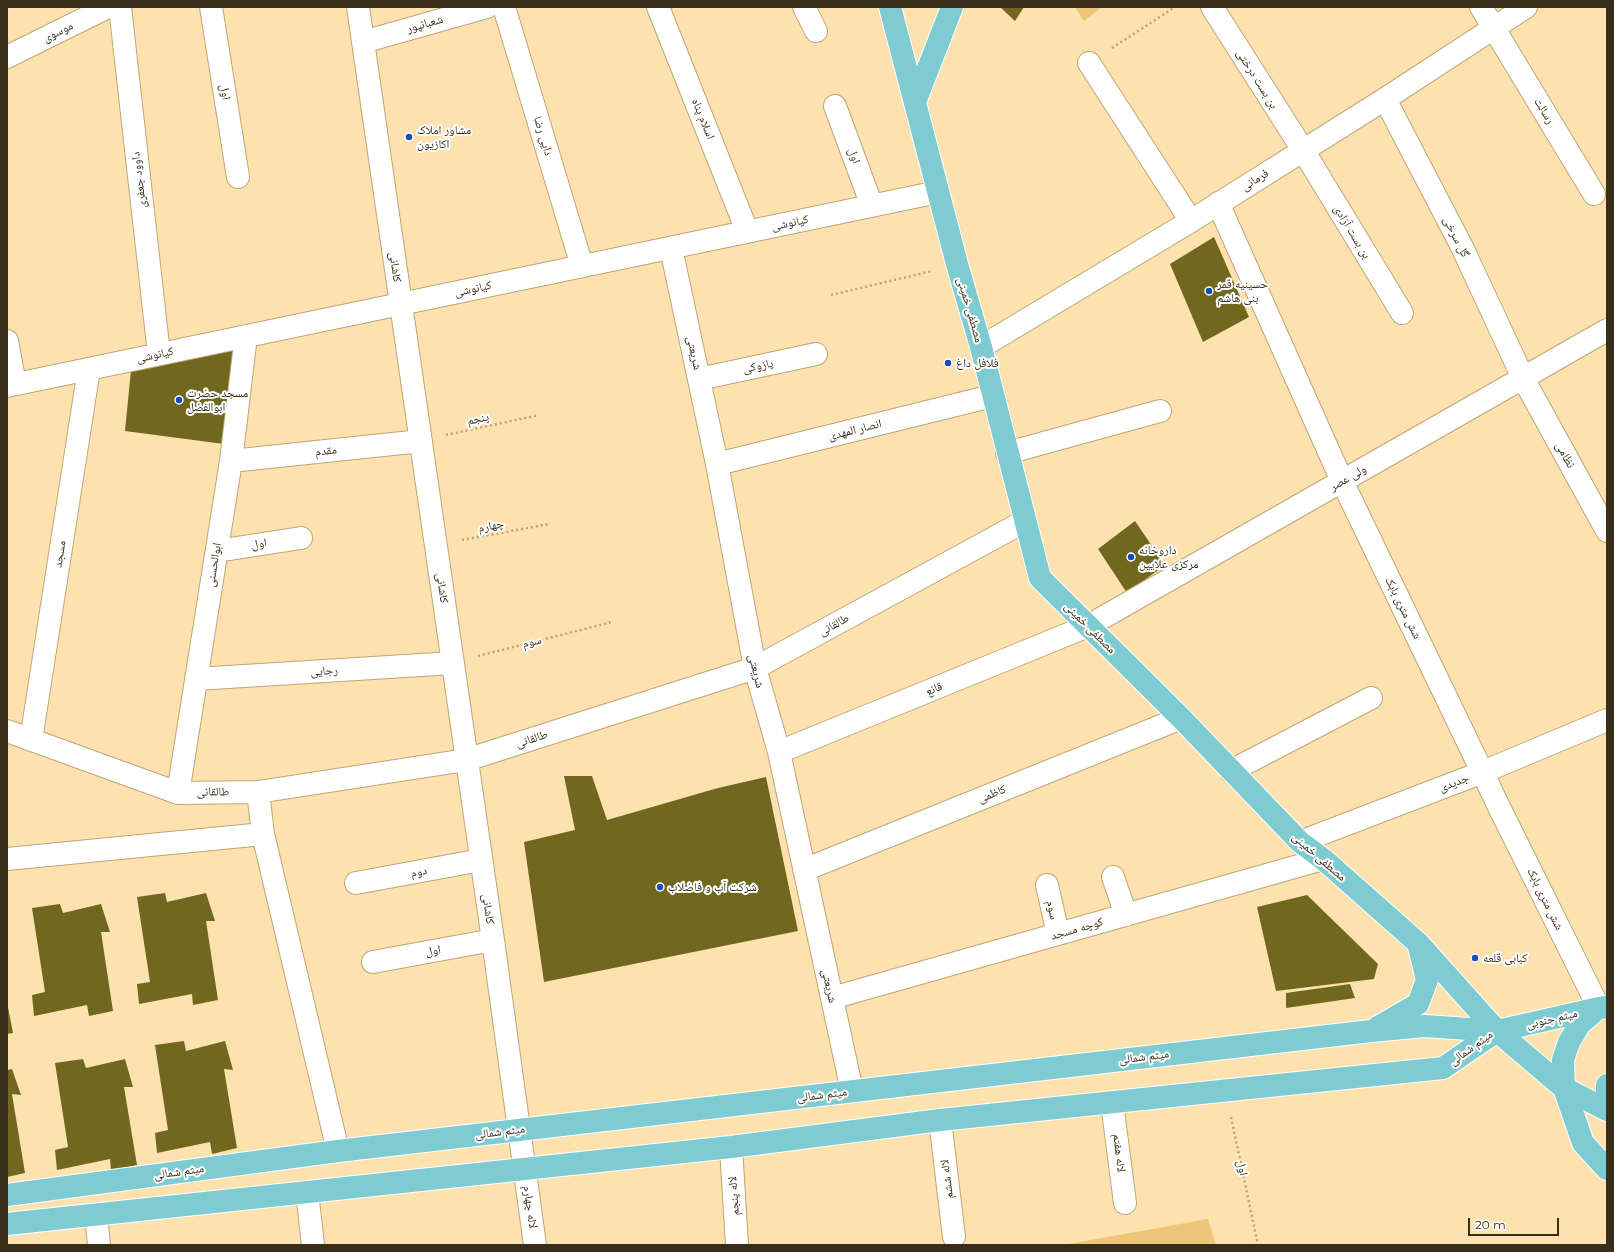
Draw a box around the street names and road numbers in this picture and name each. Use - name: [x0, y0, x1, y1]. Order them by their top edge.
- street label: شعبانپور: [405, 12, 445, 36]
- street label: موسوی: [40, 19, 76, 45]
- street label: بن بست درختی: [1233, 47, 1281, 111]
- street label: اول: [217, 83, 233, 101]
- street label: رسالت: [1531, 95, 1557, 127]
- street label: اسلام پناه: [688, 97, 718, 141]
- street label: دایی رضا: [530, 115, 556, 157]
- street label: اول: [845, 146, 863, 166]
- street label: داوود جعفری: [128, 151, 150, 209]
- street label: فرمانی: [1238, 166, 1272, 194]
- street label: بن بست آزادی: [1330, 202, 1374, 262]
- street label: کیانوشی: [770, 212, 810, 234]
- street label: گل سرخی: [1440, 214, 1472, 260]
- street label: کاشانی: [386, 251, 404, 283]
- street label: مصطفی خمینی: [954, 276, 986, 344]
- street label: کیانوشی: [453, 278, 493, 300]
- street label: شریعتی: [683, 335, 705, 371]
- street label: کیانوشی: [135, 344, 175, 366]
- street label: پازوکی: [742, 356, 774, 376]
- street label: پنجم: [466, 410, 490, 428]
- street label: انصار المهدی: [827, 416, 883, 444]
- street label: نظامی: [1552, 439, 1578, 471]
- street label: مقدم: [314, 443, 338, 459]
- street label: ولی عصر: [1327, 462, 1369, 494]
- street label: چهارم: [477, 516, 505, 536]
- street label: اول: [250, 536, 268, 552]
- street label: مسجد: [51, 539, 69, 569]
- street label: ابوالحسنی: [203, 542, 225, 588]
- street label: کاشانی: [433, 572, 451, 604]
- street label: شش متری بابک: [1382, 575, 1424, 641]
- street label: مصطفی خمینی: [1061, 599, 1119, 657]
- street label: طالقانی: [816, 611, 852, 639]
- street label: سوم: [521, 633, 543, 651]
- street label: شریعتی: [745, 653, 767, 689]
- street label: رجایی: [310, 663, 338, 679]
- street label: قانع: [923, 679, 945, 699]
- street label: طالقانی: [514, 727, 550, 751]
- street label: جدیدی: [1437, 771, 1471, 795]
- street label: کاظمی: [976, 782, 1008, 806]
- street label: طالقانی: [197, 785, 229, 799]
- street label: مصطفی خمینی: [1289, 830, 1349, 884]
- street label: دوم: [410, 863, 428, 881]
- street label: شش متری بابک: [1524, 866, 1566, 932]
- street label: کاشانی: [479, 893, 497, 925]
- street label: سوم: [1043, 899, 1061, 921]
- street label: کوچه مسجد: [1049, 915, 1105, 943]
- street label: اول: [424, 943, 442, 959]
- street label: شریعتی: [818, 968, 840, 1004]
- street label: میثم جنوبی: [1525, 1006, 1579, 1032]
- street label: میثم شمالی: [1446, 1027, 1496, 1069]
- street label: میثم شمالی: [1118, 1047, 1170, 1067]
- street label: میثم شمالی: [796, 1085, 848, 1105]
- street label: میثم شمالی: [474, 1122, 526, 1142]
- street label: لاله هفتم: [1109, 1133, 1129, 1173]
- street label: لاله ششم: [937, 1159, 957, 1199]
- street label: اول: [1233, 1159, 1251, 1177]
- street label: میثم شمالی: [153, 1161, 205, 1183]
- street label: لاله پنجم: [725, 1176, 743, 1216]
- street label: لاله چهارم: [520, 1185, 540, 1229]

